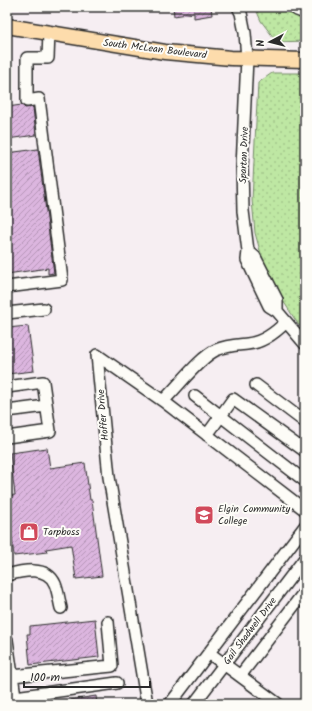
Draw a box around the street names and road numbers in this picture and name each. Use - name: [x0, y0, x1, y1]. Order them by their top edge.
- street label: South McLean Boulevard: [102, 35, 209, 63]
- street label: Spartan Drive: [235, 126, 253, 184]
- street label: Hoffer Drive: [93, 388, 113, 441]
- street label: Gail Shadwell Drive: [219, 593, 281, 668]

